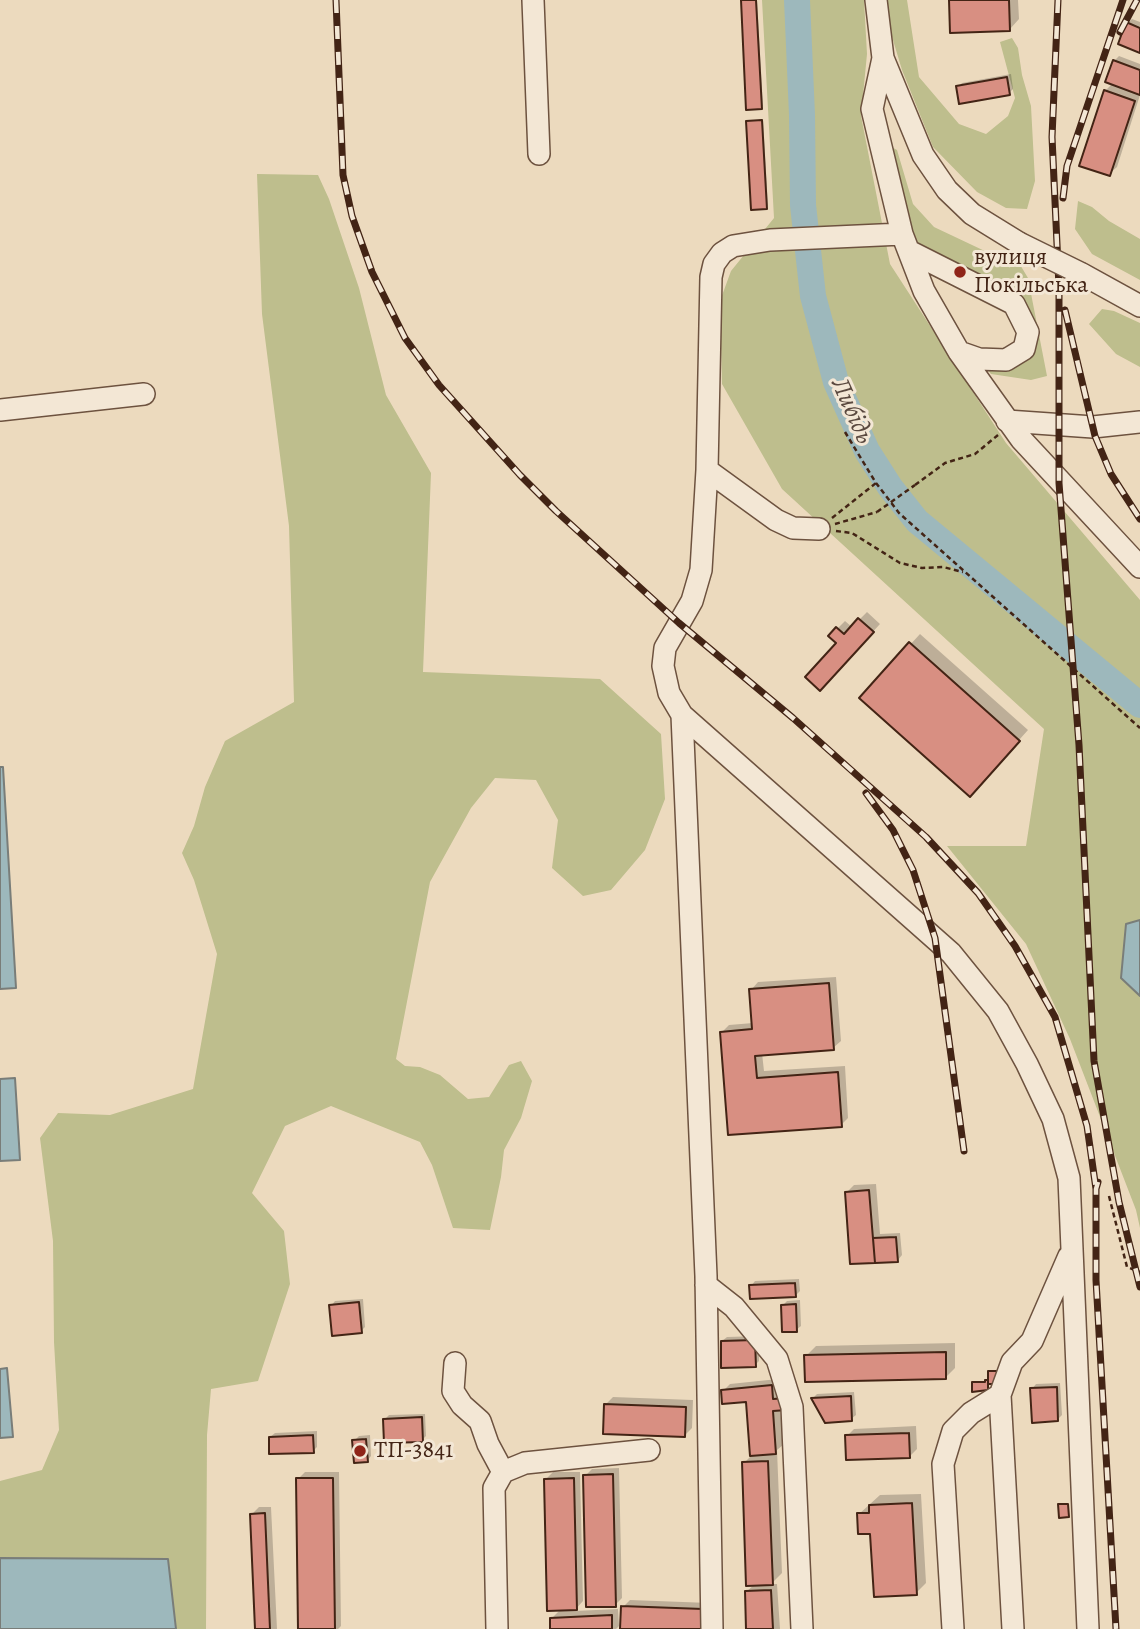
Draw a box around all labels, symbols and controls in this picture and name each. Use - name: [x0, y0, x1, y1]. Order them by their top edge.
- place label: вулиця Покільська: [974, 244, 1088, 300]
- marker: вулиця Покільська: [952, 264, 968, 280]
- water label: Либідь: [823, 373, 879, 449]
- place label: ТП-3841: [374, 1437, 453, 1465]
- marker: ТП-3841: [352, 1443, 368, 1459]

